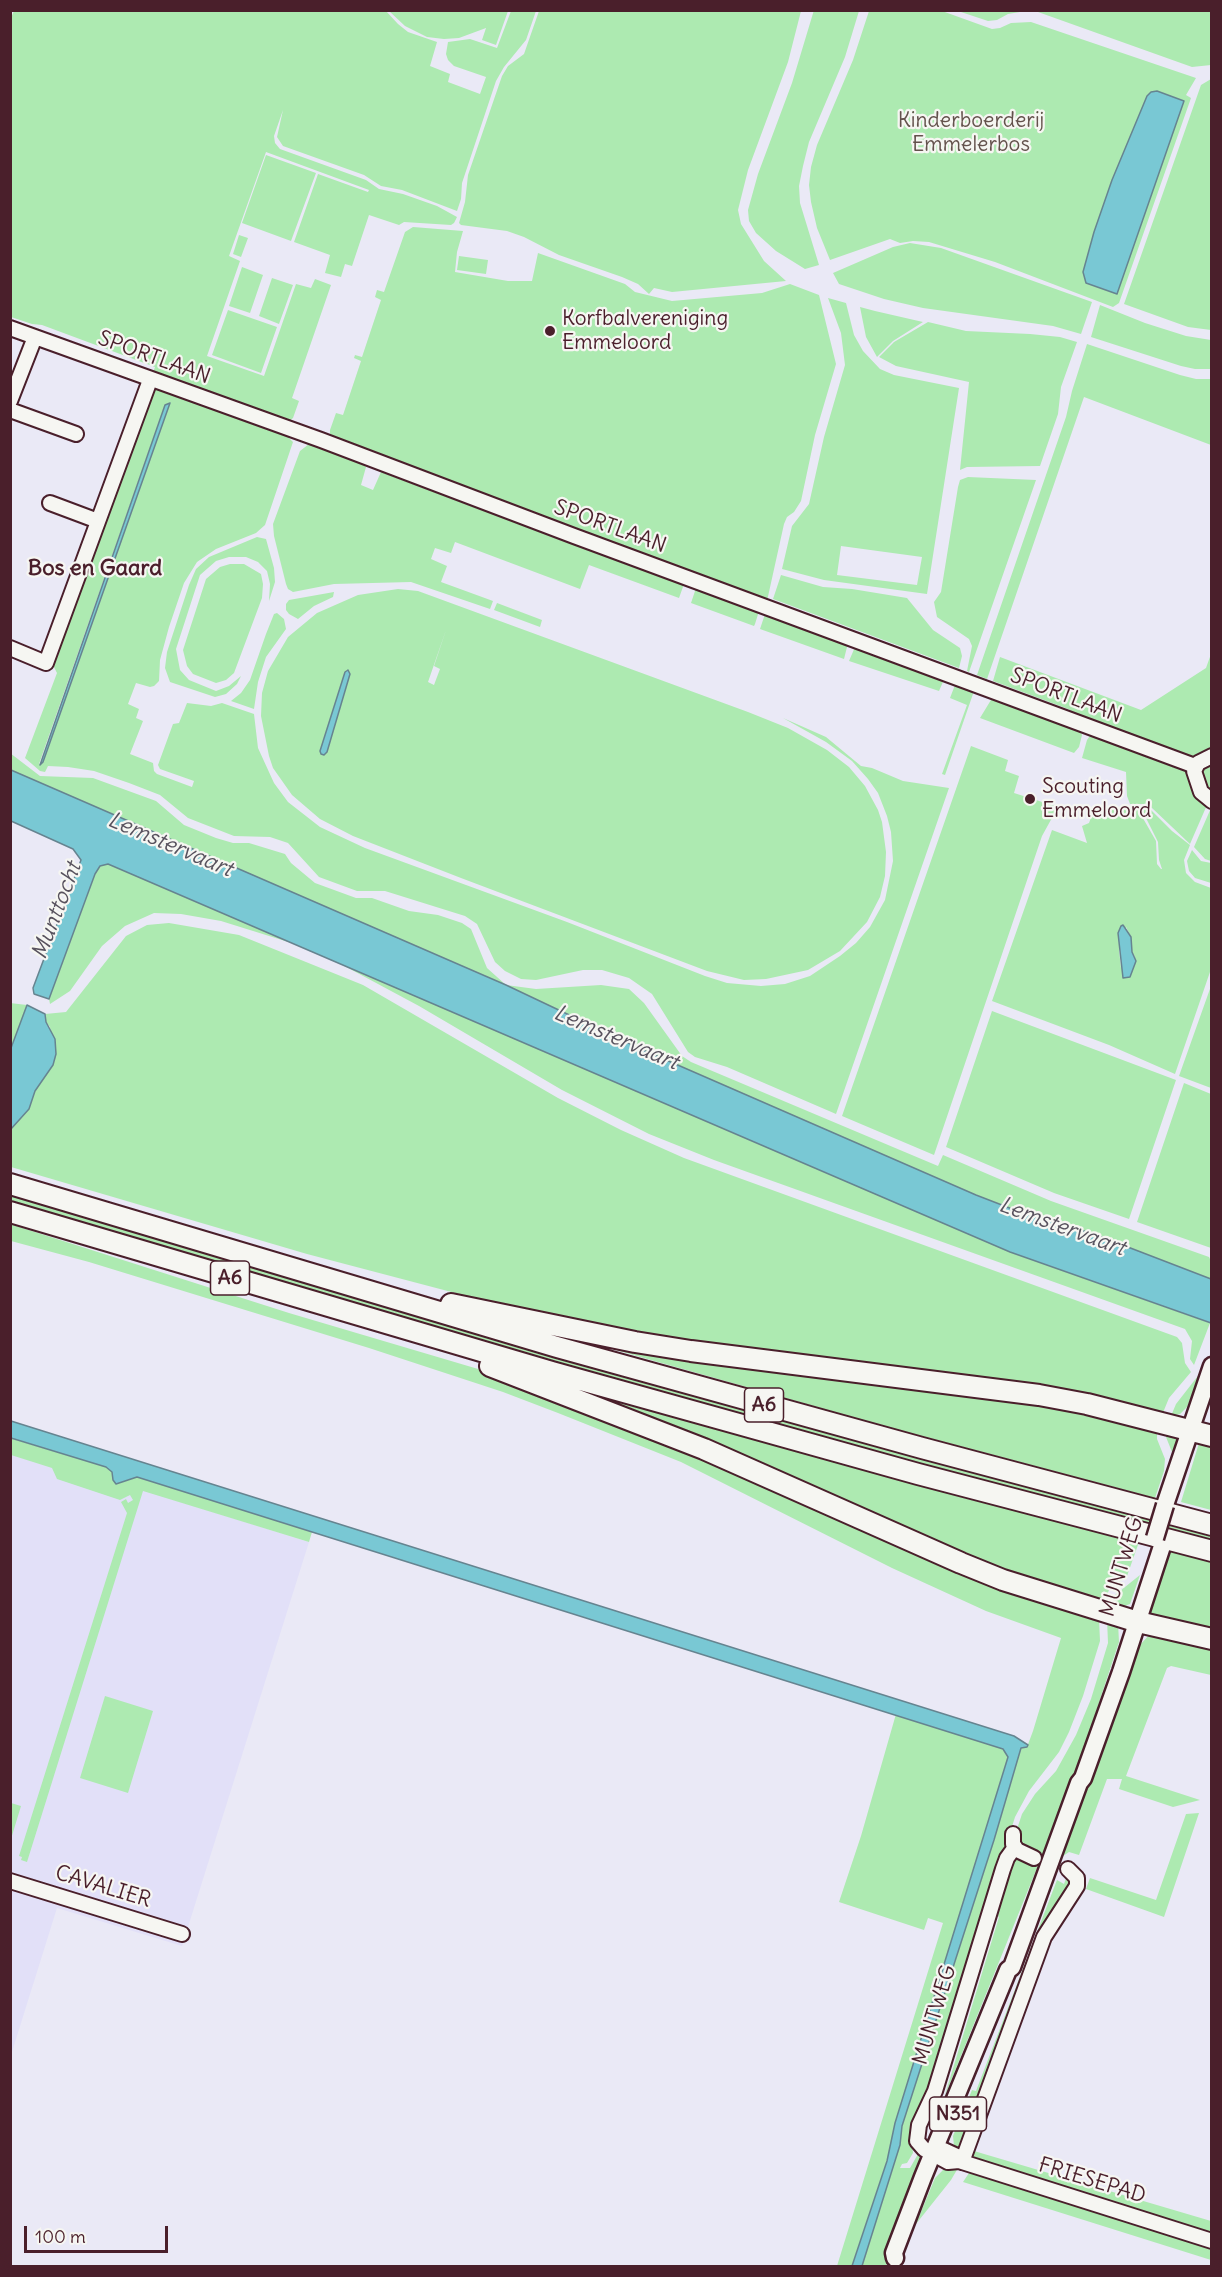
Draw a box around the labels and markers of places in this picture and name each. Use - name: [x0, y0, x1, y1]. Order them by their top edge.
- place label: Korfbalvereniging Emmeloord: [562, 306, 728, 356]
- marker: Korfbalvereniging Emmeloord: [543, 324, 557, 338]
- place label: Scouting Emmeloord: [1042, 774, 1151, 824]
- marker: Scouting Emmeloord: [1023, 792, 1037, 806]

